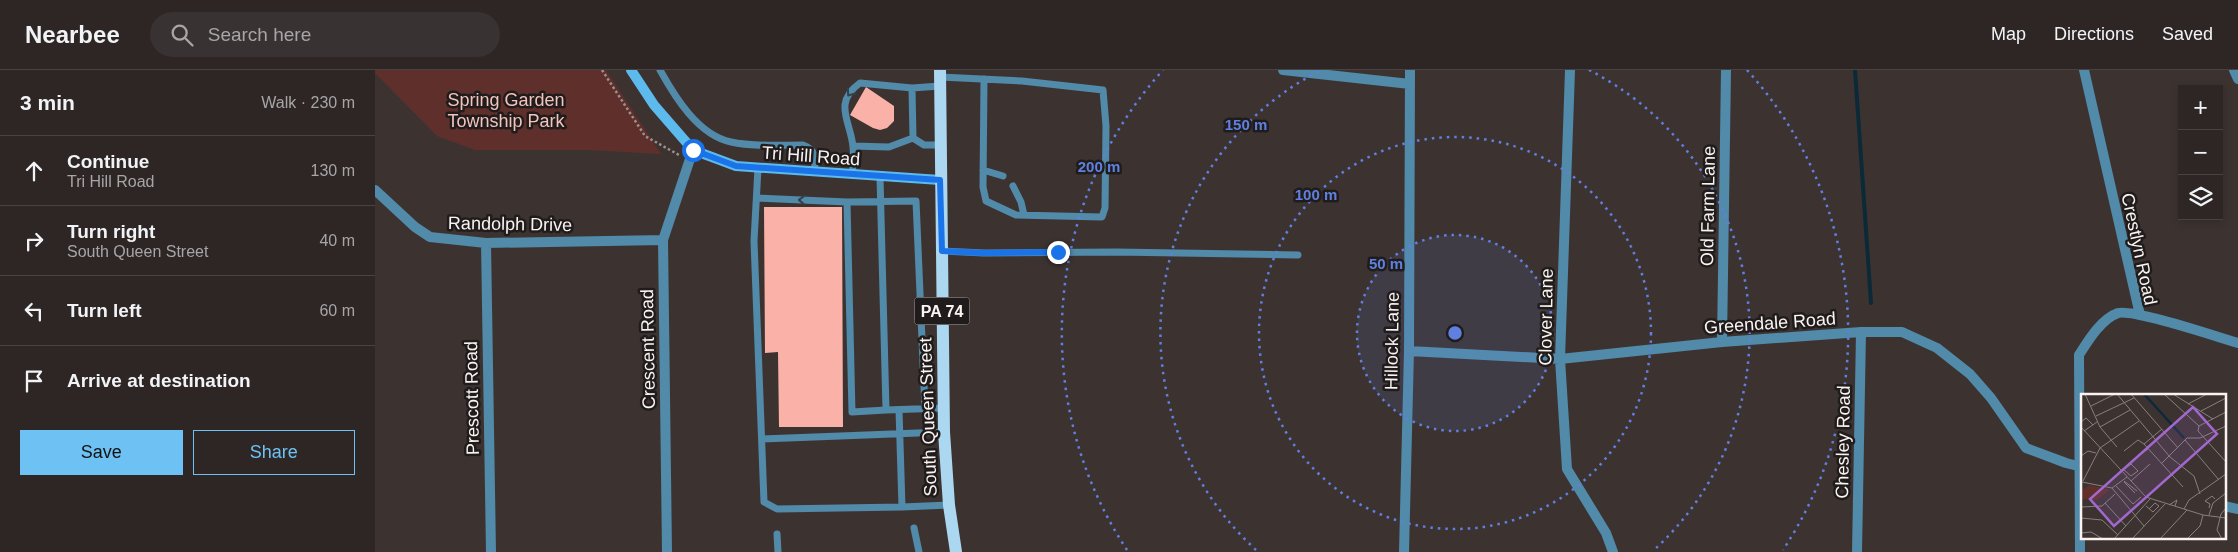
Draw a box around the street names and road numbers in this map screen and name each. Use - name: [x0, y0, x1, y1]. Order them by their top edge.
- street label: Tri Hill Road: [761, 143, 861, 169]
- street label: Old Farm Lane: [1697, 146, 1719, 266]
- street label: Crestlyn Road: [2117, 191, 2161, 307]
- street label: Randolph Drive: [448, 213, 572, 235]
- street label: Clover Lane: [1535, 268, 1557, 366]
- street label: Crescent Road: [637, 289, 659, 409]
- street label: Hillock Lane: [1381, 292, 1403, 390]
- road number: PA 74: [915, 298, 969, 325]
- street label: Greendale Road: [1703, 308, 1837, 338]
- street label: South Queen Street: [915, 337, 941, 497]
- street label: Prescott Road: [461, 341, 483, 455]
- street label: Chesley Road: [1832, 385, 1854, 499]

